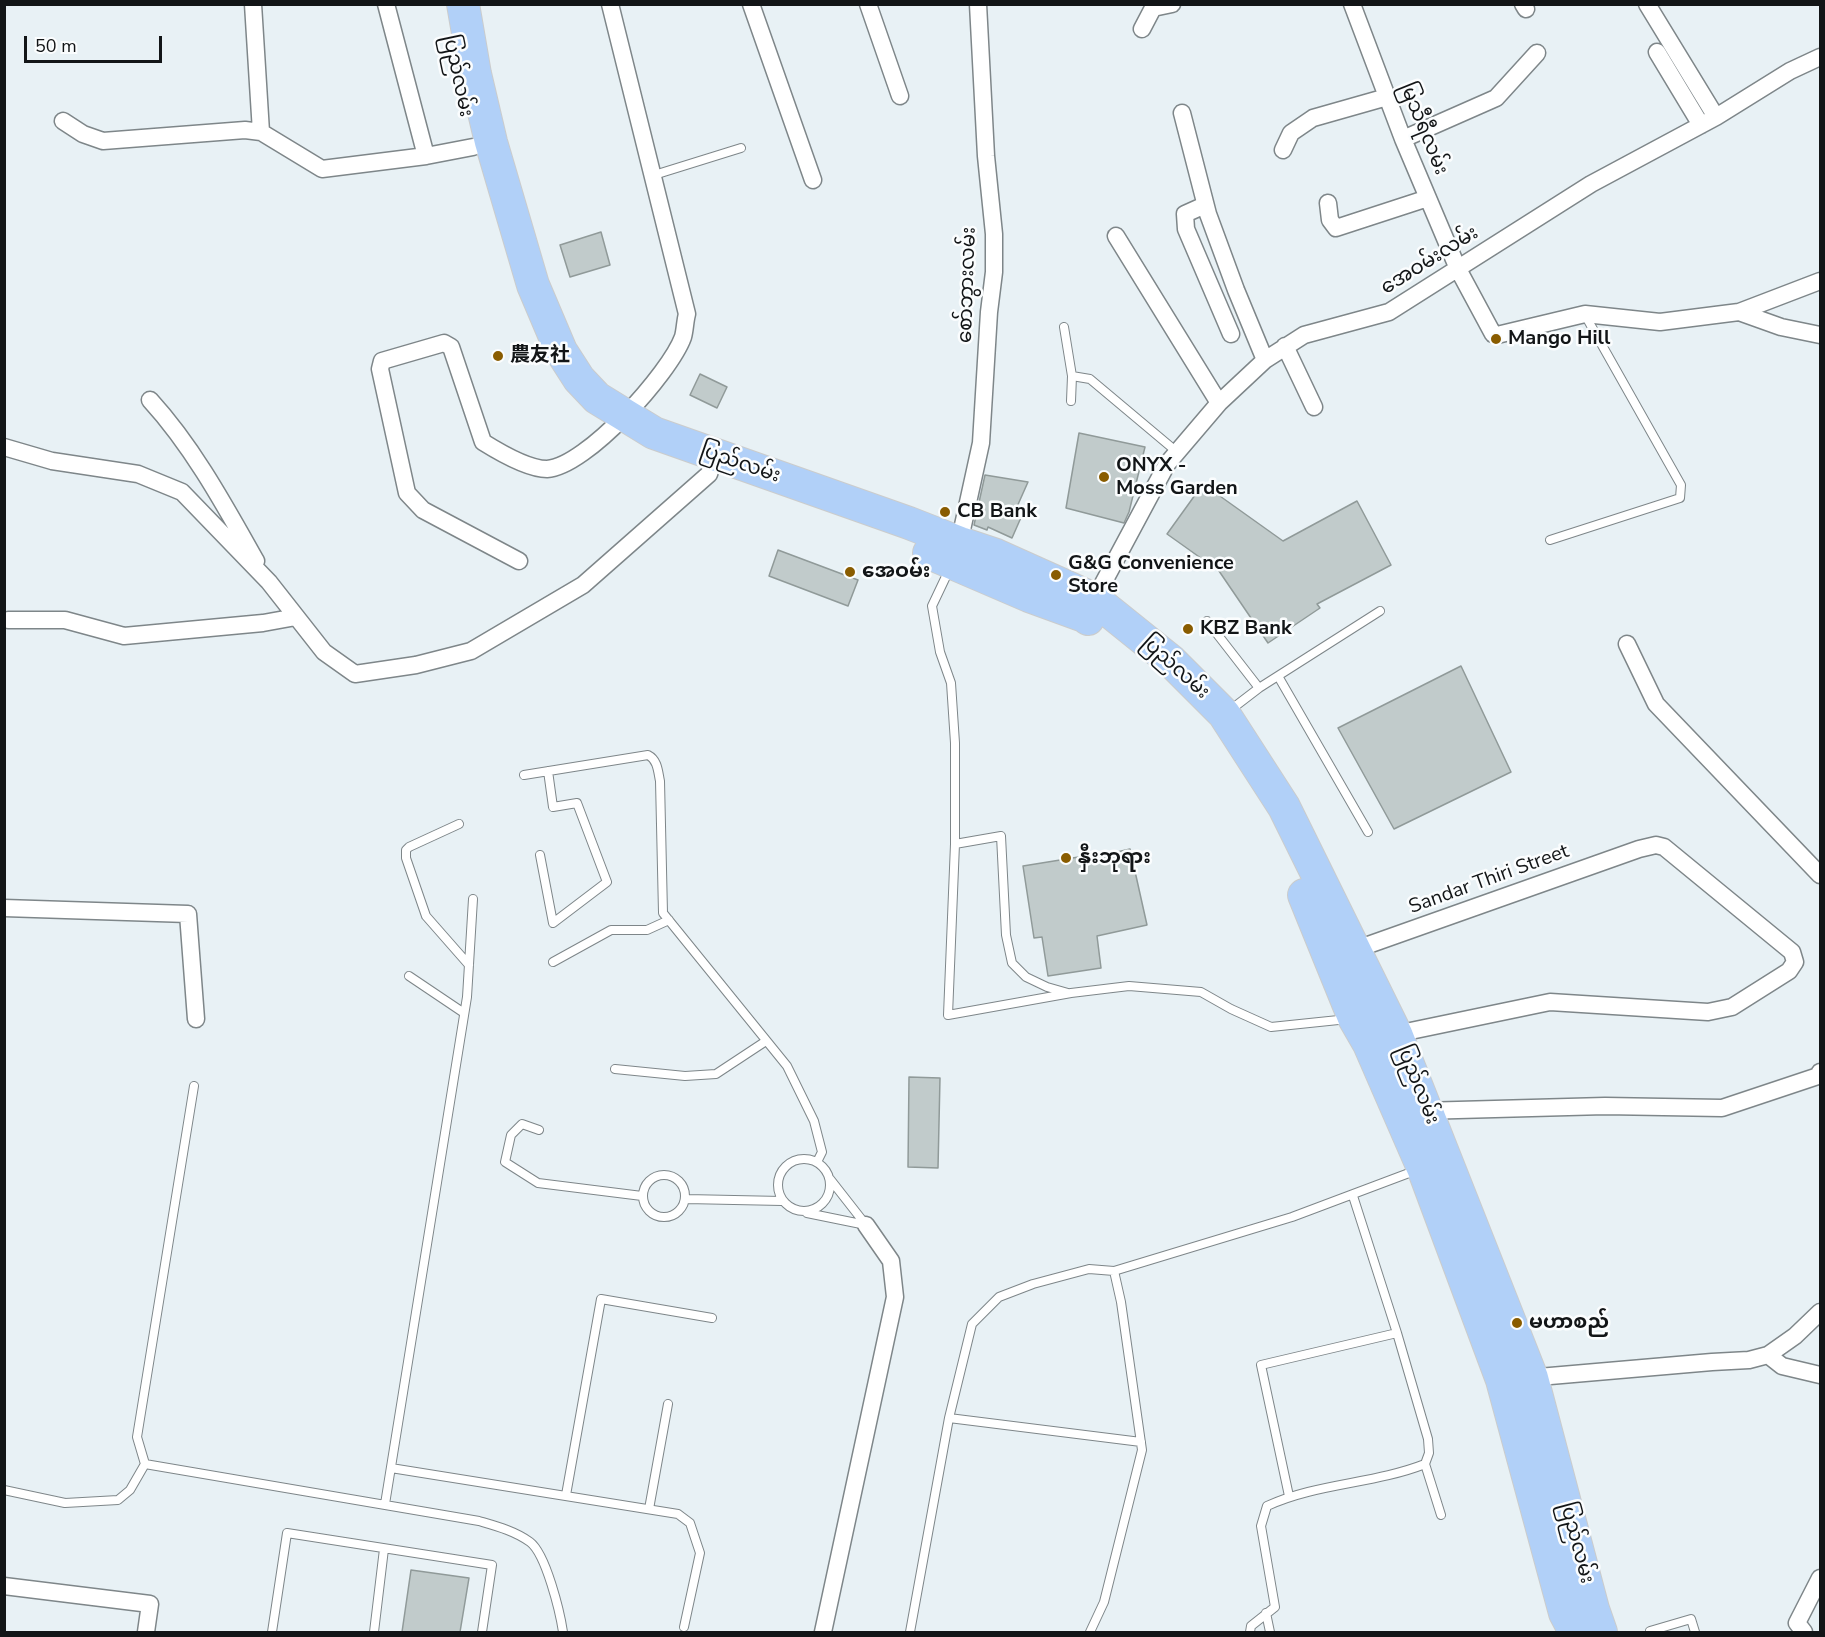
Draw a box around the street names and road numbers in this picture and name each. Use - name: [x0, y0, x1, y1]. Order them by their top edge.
- street label: ပြည်လမ်း: [437, 33, 477, 119]
- street label: မြသီရီလမ်း: [1394, 79, 1452, 179]
- street label: အေဝမ်းလမ်း: [1377, 222, 1483, 300]
- street label: စော်ဘွားလမ်း: [954, 226, 982, 344]
- street label: ပြည်လမ်း: [697, 439, 783, 489]
- street label: ပြည်လမ်း: [1136, 631, 1214, 705]
- street label: Sandar Thiri Street: [1406, 840, 1572, 920]
- street label: ပြည်လမ်း: [1390, 1042, 1444, 1128]
- street label: ပြည်လမ်း: [1554, 1500, 1598, 1586]

